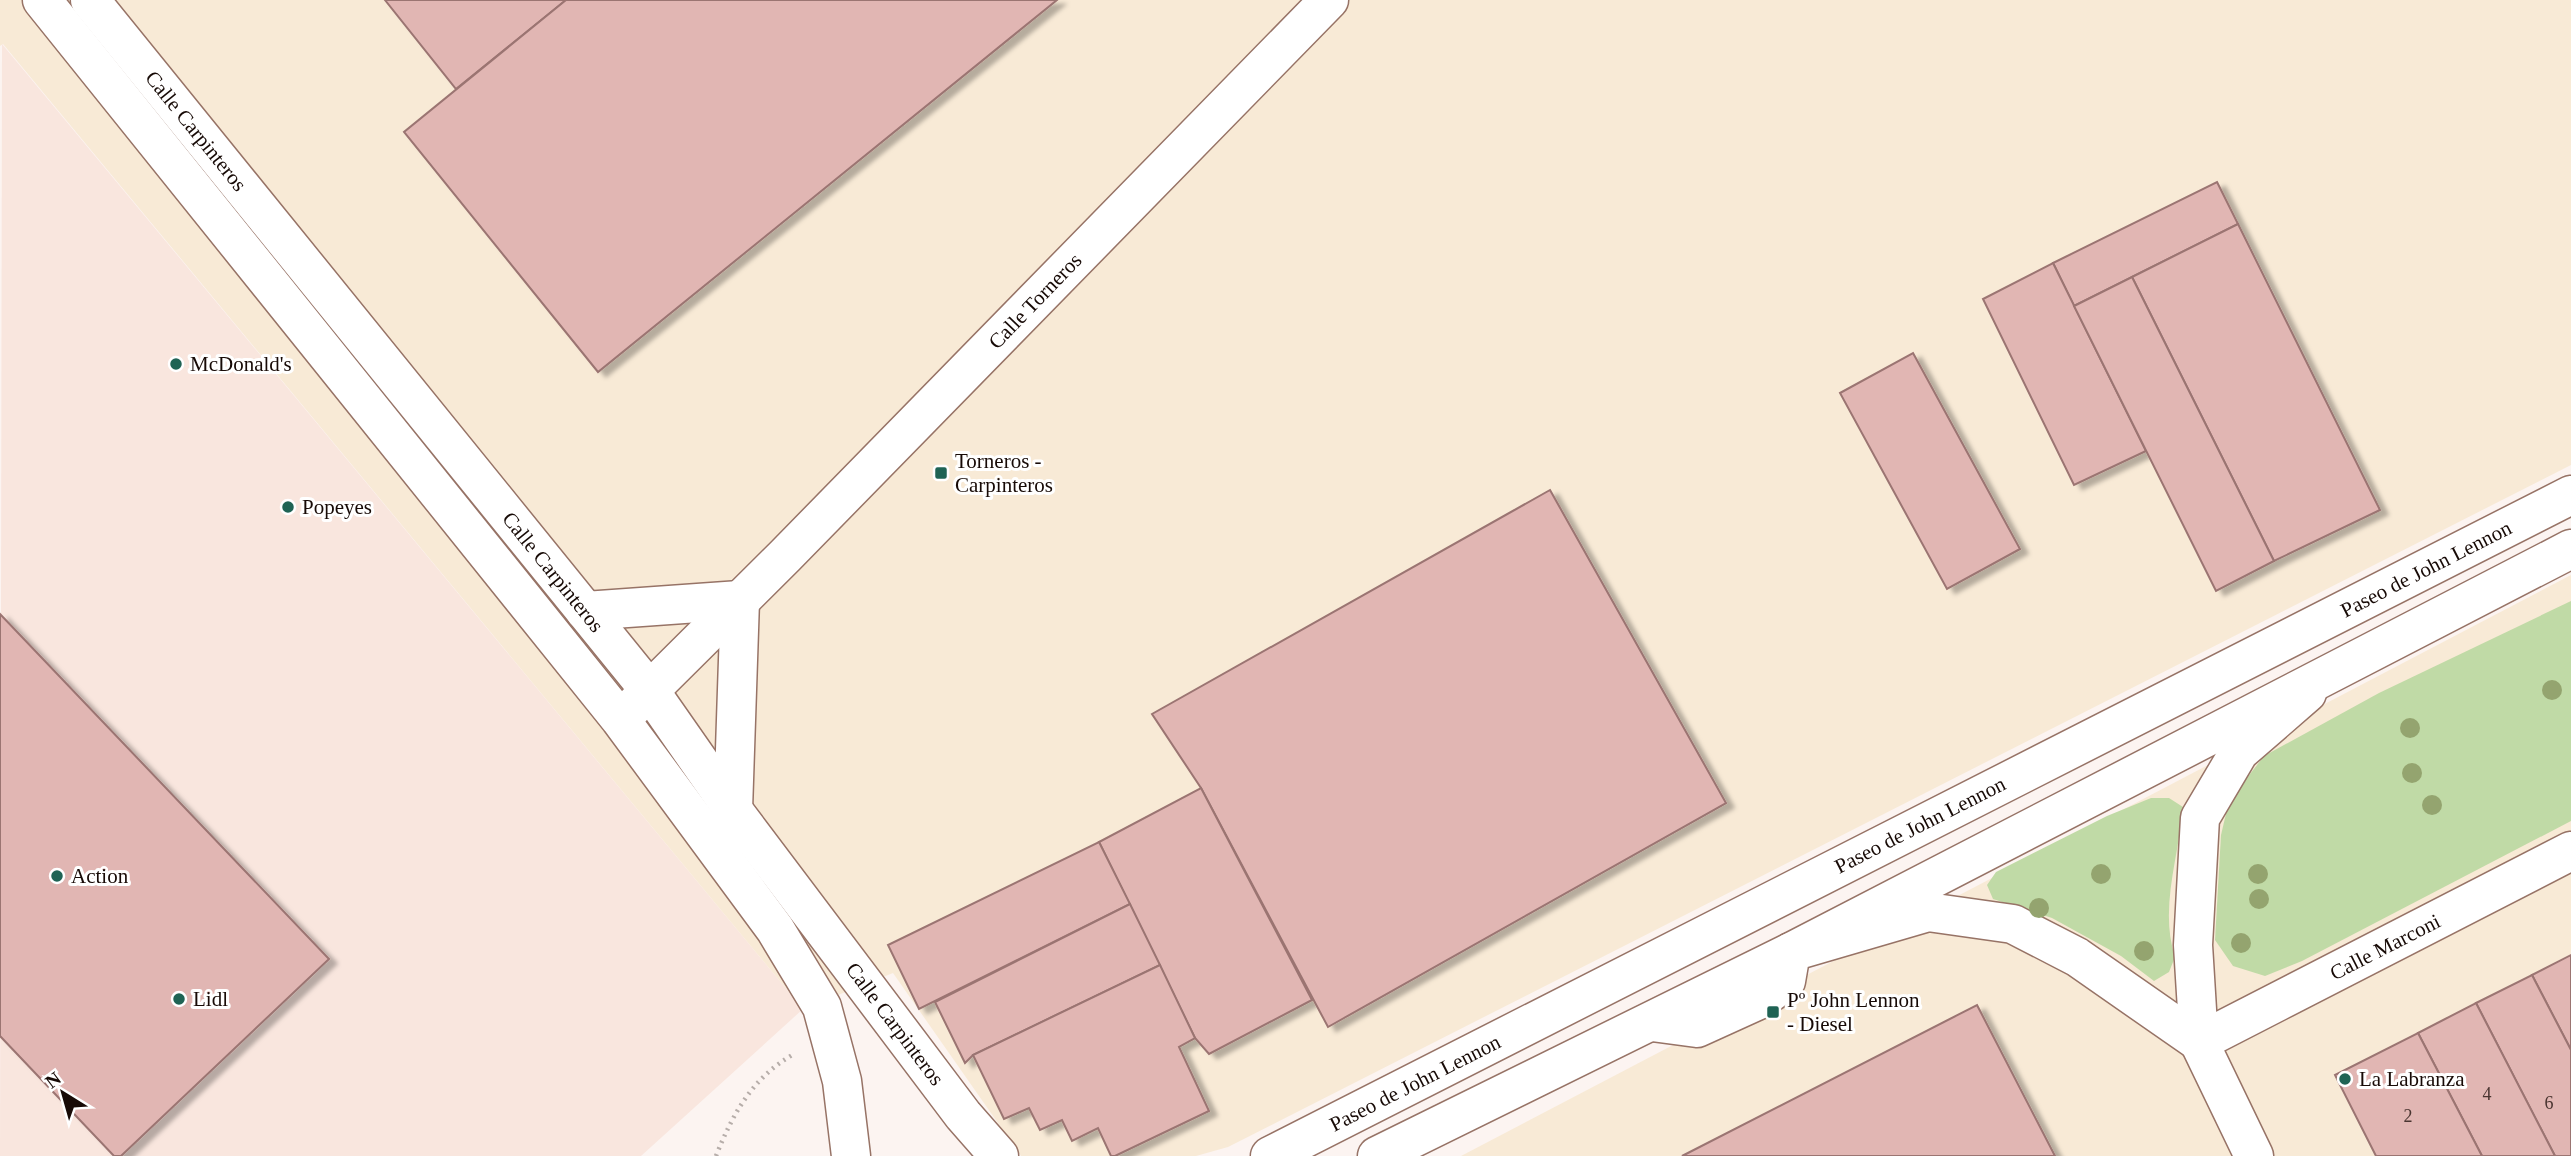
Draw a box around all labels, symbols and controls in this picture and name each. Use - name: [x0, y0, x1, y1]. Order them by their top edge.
- street label: Calle Carpinteros: [140, 66, 252, 196]
- street label: Calle Torneros: [983, 248, 1087, 354]
- place label: McDonald's: [190, 352, 292, 376]
- marker: McDonald's: [168, 356, 184, 372]
- place label: Torneros - Carpinteros: [955, 449, 1053, 497]
- marker: Torneros - Carpinteros: [933, 465, 949, 481]
- place label: Popeyes: [302, 495, 372, 519]
- marker: Popeyes: [280, 499, 296, 515]
- street label: Calle Carpinteros: [497, 507, 609, 637]
- street label: Paseo de John Lennon: [2337, 515, 2516, 622]
- street label: Paseo de John Lennon: [1831, 771, 2010, 878]
- place label: Action: [71, 864, 129, 888]
- marker: Action: [49, 868, 65, 884]
- street label: Calle Marconi: [2326, 909, 2444, 985]
- street label: Calle Carpinteros: [841, 958, 949, 1090]
- place label: Lidl: [193, 987, 228, 1011]
- place label: Pº John Lennon - Diesel: [1787, 988, 1920, 1036]
- marker: Lidl: [171, 991, 187, 1007]
- marker: Pº John Lennon - Diesel: [1765, 1004, 1781, 1020]
- street label: Paseo de John Lennon: [1326, 1029, 1505, 1136]
- north arrow: [28, 1058, 98, 1128]
- text: N: [41, 1067, 65, 1092]
- place label: La Labranza: [2359, 1067, 2465, 1091]
- marker: La Labranza: [2337, 1071, 2353, 1087]
- house number: 4: [2483, 1084, 2492, 1104]
- house number: 6: [2545, 1093, 2554, 1113]
- house number: 2: [2404, 1106, 2413, 1126]

